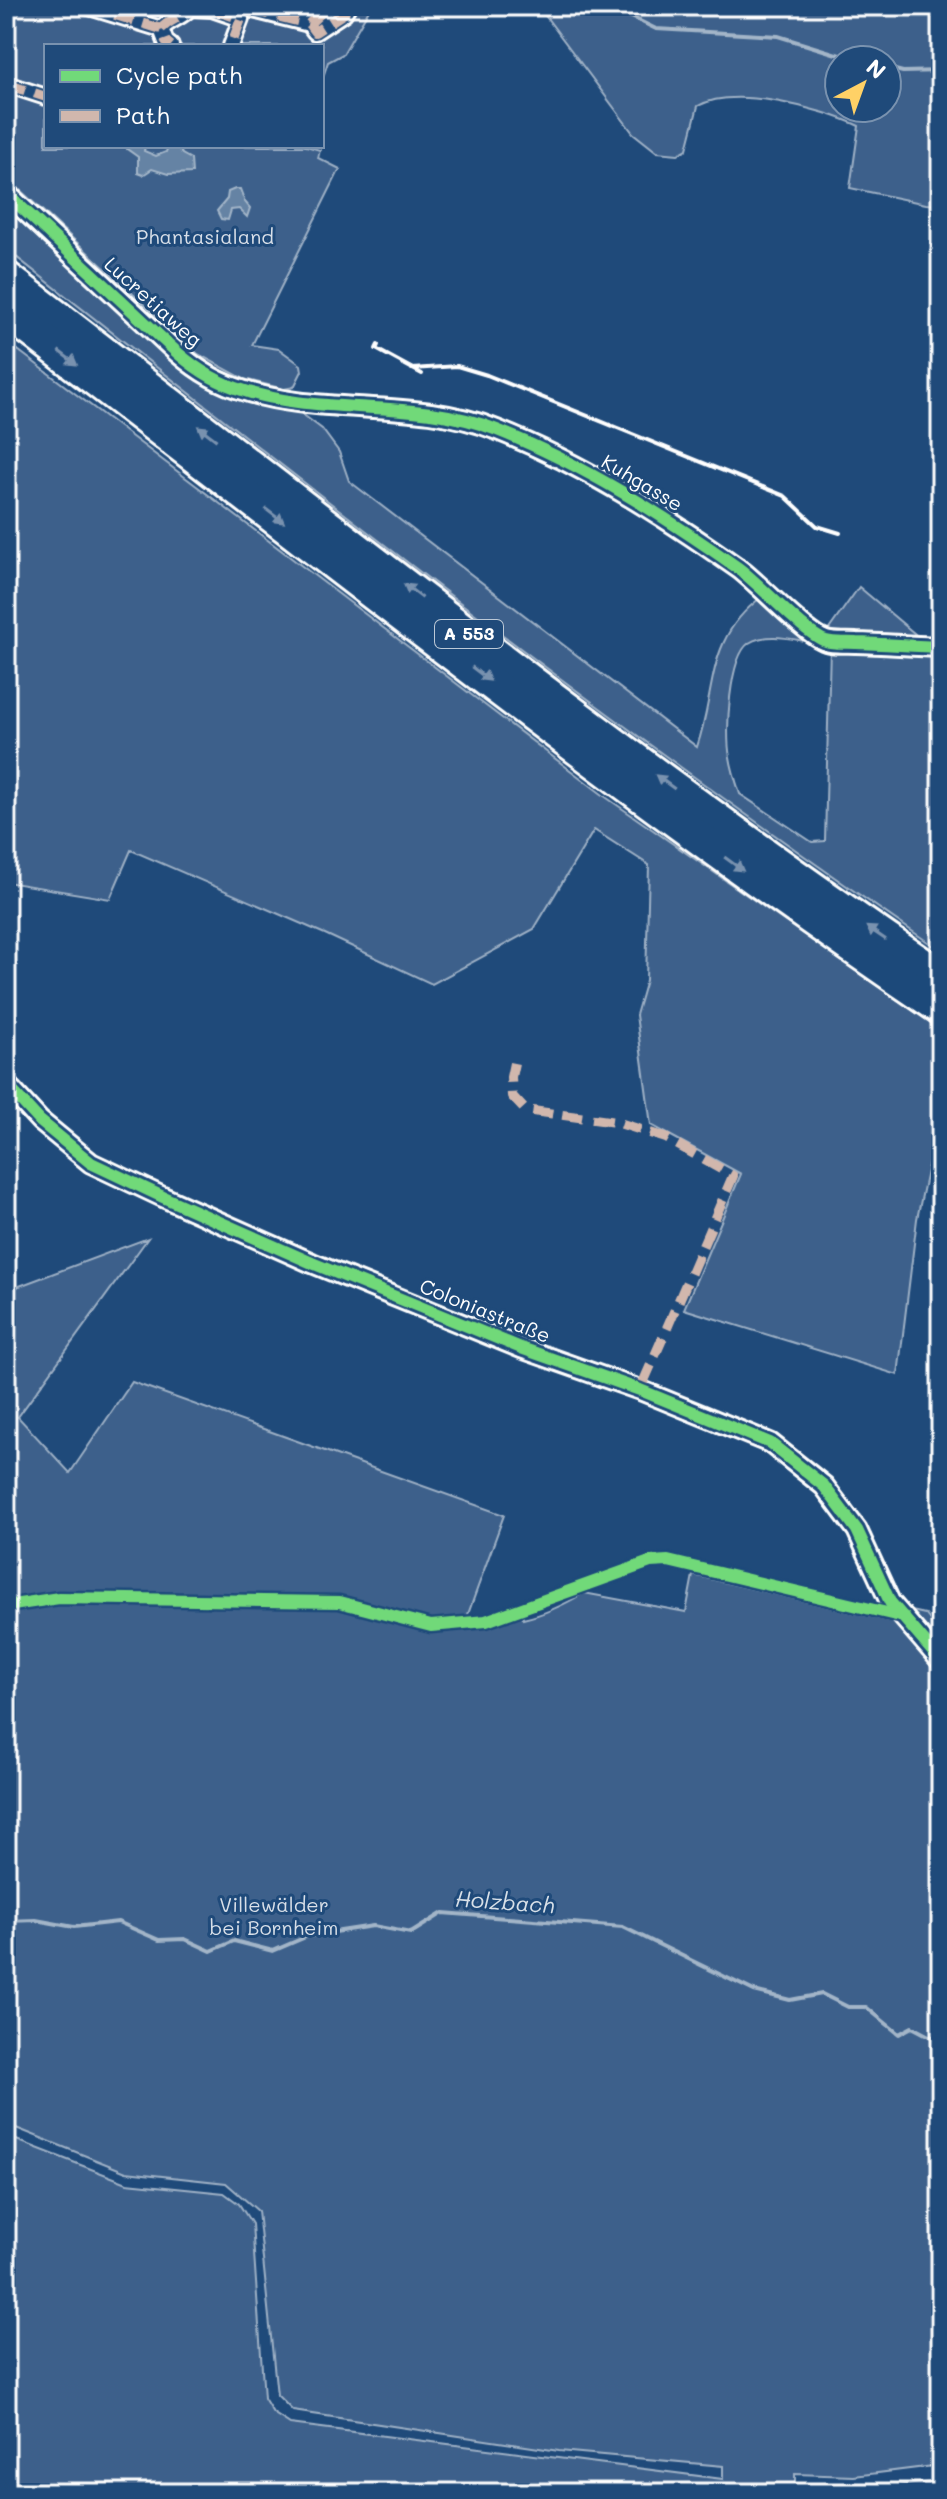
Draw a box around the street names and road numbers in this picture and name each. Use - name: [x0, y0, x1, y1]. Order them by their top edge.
- street label: Lucretiaweg: [99, 251, 208, 352]
- street label: Kuhgasse: [597, 448, 688, 517]
- road number: A 553: [435, 620, 503, 648]
- street label: Coloniastraße: [416, 1272, 555, 1348]

